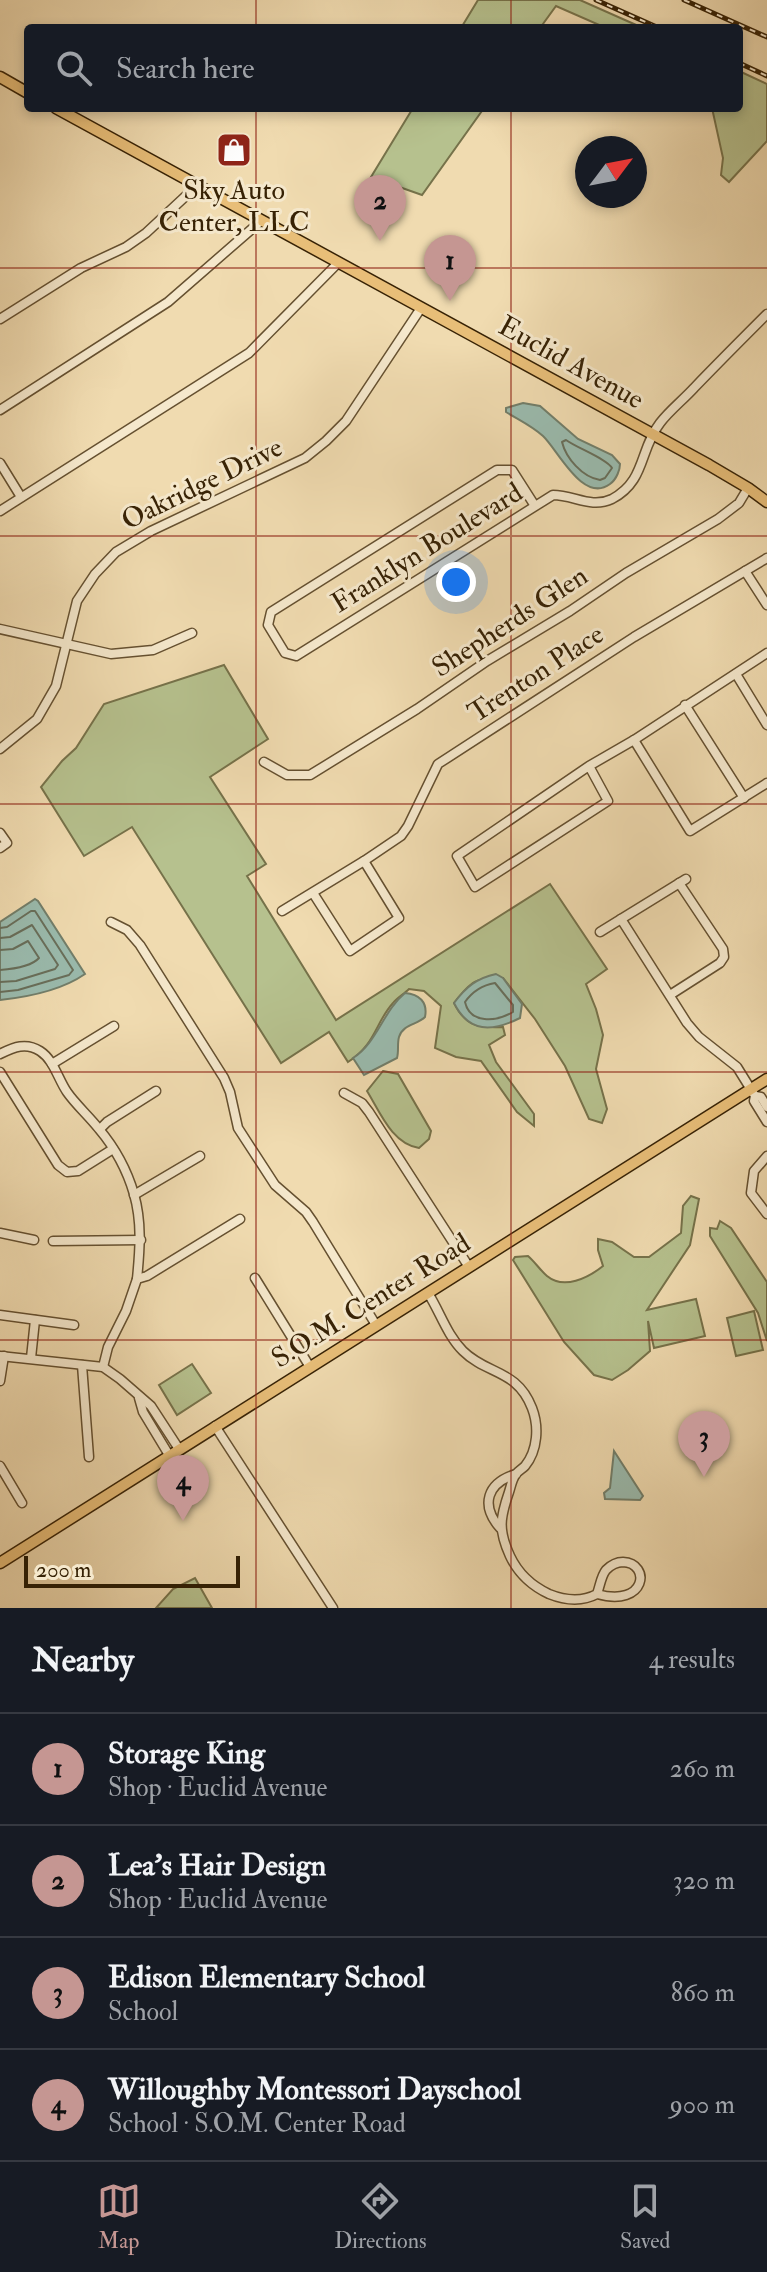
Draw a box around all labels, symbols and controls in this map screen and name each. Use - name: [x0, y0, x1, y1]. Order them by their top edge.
- search box: [24, 24, 743, 112]
- icon: search: [52, 46, 96, 90]
- text: Search here: [116, 50, 255, 87]
- shop icon: Sky Auto Center, LLC: [215, 131, 253, 169]
- north arrow: [575, 136, 647, 208]
- place label: Sky Auto Center, LLC: [159, 173, 309, 240]
- pin: 2: [354, 175, 406, 241]
- pin: 1: [424, 235, 476, 301]
- street label: Euclid Avenue: [492, 309, 650, 418]
- street label: Oakridge Drive: [116, 430, 288, 538]
- street label: Franklyn Boulevard: [325, 475, 529, 621]
- street label: Shepherds Glen: [426, 559, 594, 685]
- your location: [436, 562, 476, 602]
- street label: Trenton Place: [461, 617, 611, 731]
- street label: S.O.M. Center Road: [265, 1226, 477, 1376]
- pin: 3: [678, 1411, 730, 1477]
- pin: 4: [157, 1455, 209, 1521]
- scale bar: [24, 1552, 240, 1588]
- text: 200 m: [36, 1556, 91, 1584]
- text: Nearby: [32, 1639, 134, 1682]
- text: 4 results: [649, 1644, 735, 1676]
- text: Storage King: [108, 1735, 265, 1772]
- text: 1: [53, 1753, 63, 1785]
- text: 260 m: [670, 1753, 735, 1785]
- text: Shop · Euclid Avenue: [108, 1772, 327, 1804]
- text: Lea's Hair Design: [108, 1847, 326, 1884]
- text: 2: [51, 1865, 65, 1897]
- text: 320 m: [673, 1865, 735, 1897]
- text: Shop · Euclid Avenue: [108, 1884, 327, 1916]
- text: Edison Elementary School: [108, 1959, 425, 1996]
- text: 3: [53, 1977, 63, 2009]
- text: 860 m: [671, 1977, 735, 2009]
- text: School: [108, 1996, 178, 2028]
- text: Willoughby Montessori Dayschool: [108, 2071, 521, 2108]
- text: 4: [51, 2089, 65, 2121]
- text: 900 m: [669, 2089, 735, 2121]
- text: School · S.O.M. Center Road: [108, 2108, 406, 2140]
- tab: Map: [97, 2179, 141, 2255]
- tab: Directions: [334, 2179, 427, 2255]
- tab: Saved: [620, 2179, 670, 2255]

